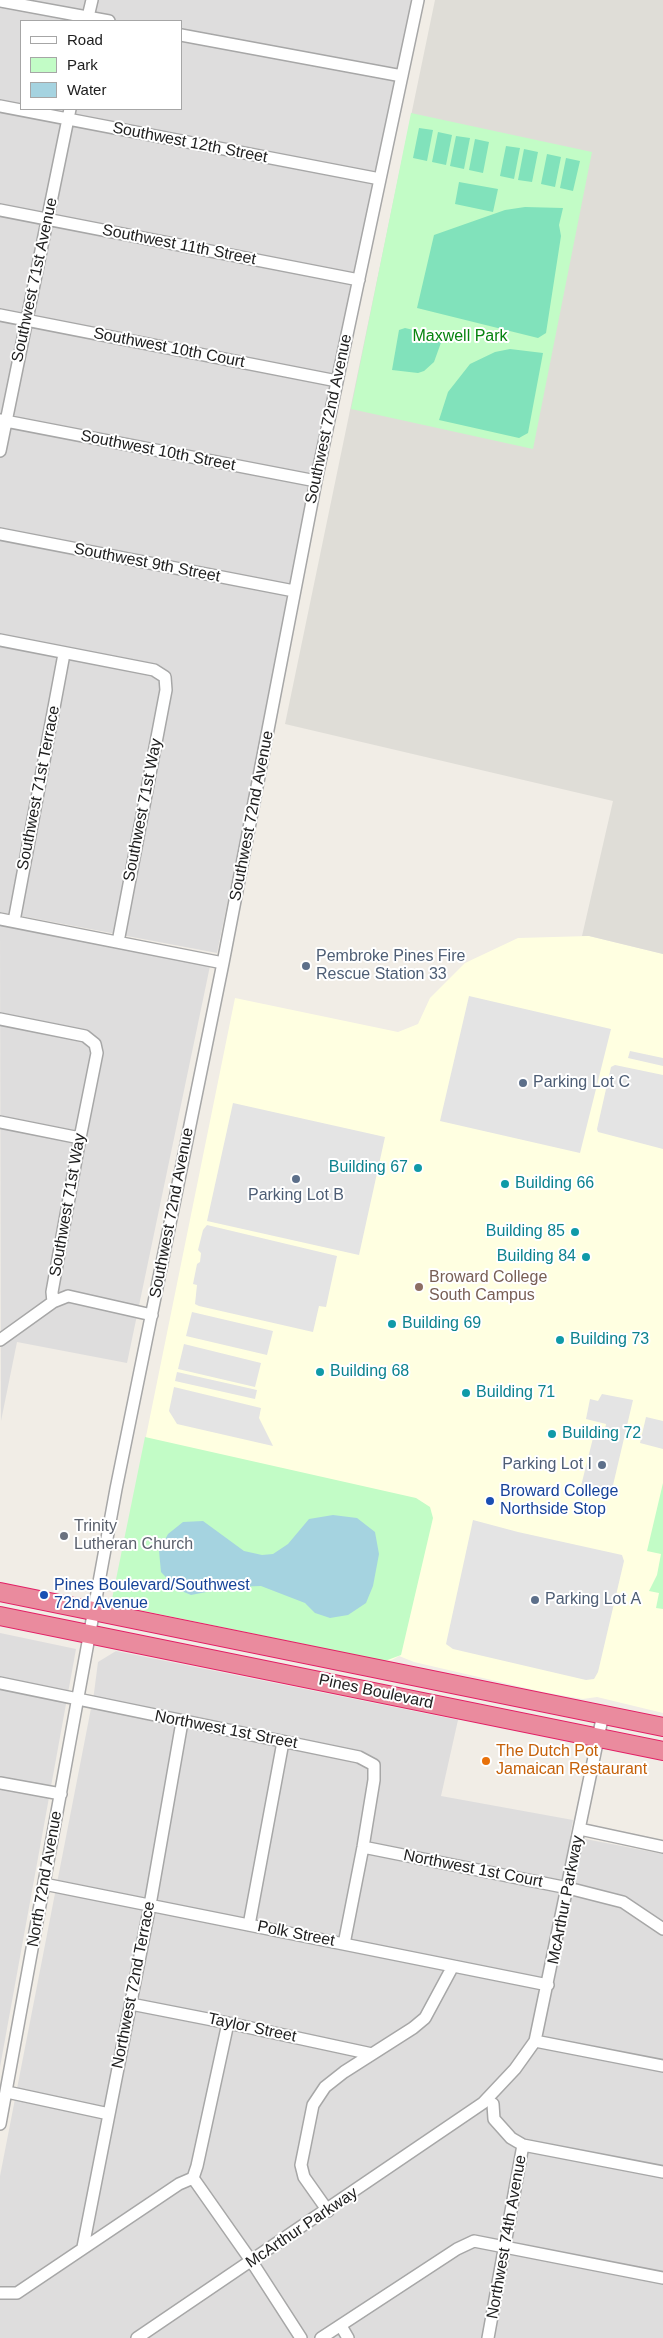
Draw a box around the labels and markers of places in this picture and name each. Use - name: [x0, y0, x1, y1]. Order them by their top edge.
- place label: Pembroke Pines Fire Rescue Station 33: [316, 947, 465, 985]
- marker: Pembroke Pines Fire Rescue Station 33: [300, 960, 312, 972]
- place label: Parking Lot C: [533, 1073, 630, 1093]
- marker: Parking Lot C: [517, 1077, 529, 1089]
- place label: Building 67: [329, 1158, 408, 1178]
- marker: Building 67: [412, 1162, 424, 1174]
- marker: Parking Lot B: [290, 1173, 302, 1185]
- place label: Building 66: [515, 1174, 594, 1194]
- marker: Building 66: [499, 1178, 511, 1190]
- place label: Parking Lot B: [248, 1186, 344, 1206]
- place label: Building 85: [486, 1222, 565, 1242]
- marker: Building 85: [569, 1226, 581, 1238]
- place label: Building 84: [497, 1247, 576, 1267]
- marker: Building 84: [580, 1251, 592, 1263]
- place label: Broward College South Campus: [429, 1268, 547, 1306]
- marker: Broward College South Campus: [413, 1281, 425, 1293]
- place label: Building 69: [402, 1314, 481, 1334]
- marker: Building 69: [386, 1318, 398, 1330]
- place label: Building 73: [570, 1330, 649, 1350]
- marker: Building 73: [554, 1334, 566, 1346]
- place label: Building 68: [330, 1362, 409, 1382]
- marker: Building 68: [314, 1366, 326, 1378]
- place label: Building 71: [476, 1383, 555, 1403]
- marker: Building 71: [460, 1387, 472, 1399]
- place label: Building 72: [562, 1424, 641, 1444]
- marker: Building 72: [546, 1428, 558, 1440]
- place label: Parking Lot I: [502, 1455, 592, 1475]
- marker: Parking Lot I: [596, 1459, 608, 1471]
- place label: Broward College Northside Stop: [500, 1482, 618, 1520]
- marker: Broward College Northside Stop: [484, 1495, 496, 1507]
- place label: Trinity Lutheran Church: [74, 1517, 193, 1555]
- marker: Trinity Lutheran Church: [58, 1530, 70, 1542]
- place label: Pines Boulevard/Southwest 72nd Avenue: [54, 1576, 250, 1614]
- marker: Pines Boulevard/Southwest 72nd Avenue: [38, 1589, 50, 1601]
- place label: Parking Lot A: [545, 1590, 641, 1610]
- marker: Parking Lot A: [529, 1594, 541, 1606]
- place label: The Dutch Pot Jamaican Restaurant: [496, 1742, 647, 1780]
- marker: The Dutch Pot Jamaican Restaurant: [480, 1755, 492, 1767]

